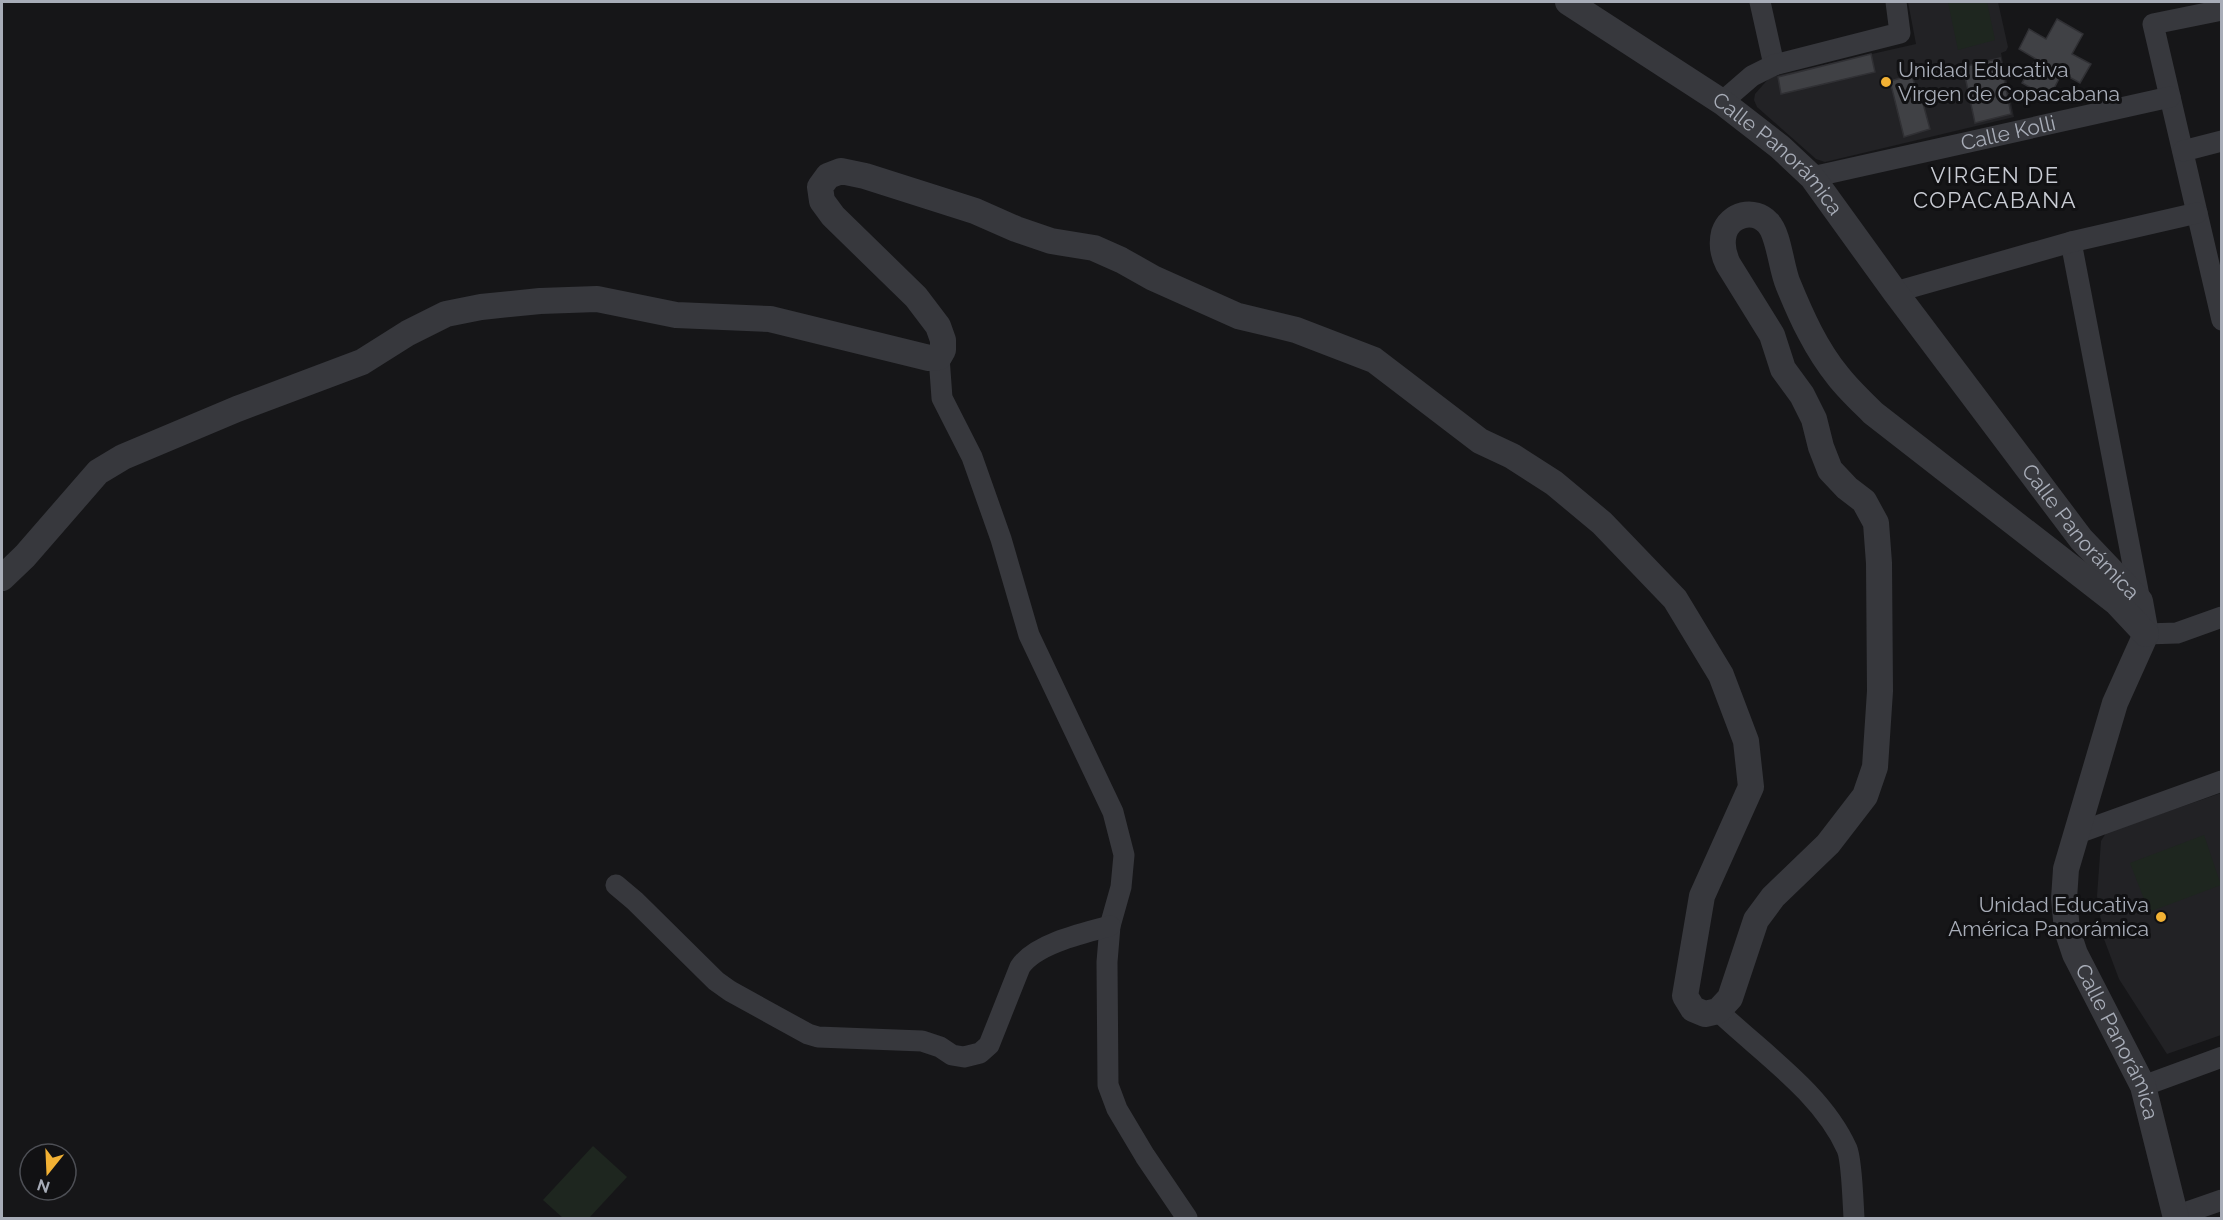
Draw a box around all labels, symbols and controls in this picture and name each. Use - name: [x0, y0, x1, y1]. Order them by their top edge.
- place label: Unidad Educativa Virgen de Copacabana: [1898, 57, 2120, 106]
- marker: Unidad Educativa Virgen de Copacabana: [1879, 75, 1893, 89]
- street label: Calle Panorámica: [1708, 86, 1848, 220]
- street label: Calle Kolli: [1958, 110, 2058, 155]
- district label: VIRGEN DE COPACABANA: [1913, 162, 2077, 213]
- street label: Calle Panorámica: [2017, 459, 2145, 604]
- place label: Unidad Educativa América Panorámica: [1948, 892, 2149, 941]
- marker: Unidad Educativa América Panorámica: [2154, 910, 2168, 924]
- street label: Calle Panorámica: [2070, 959, 2164, 1122]
- north arrow: [18, 1142, 78, 1202]
- text: N: [35, 1175, 52, 1197]

